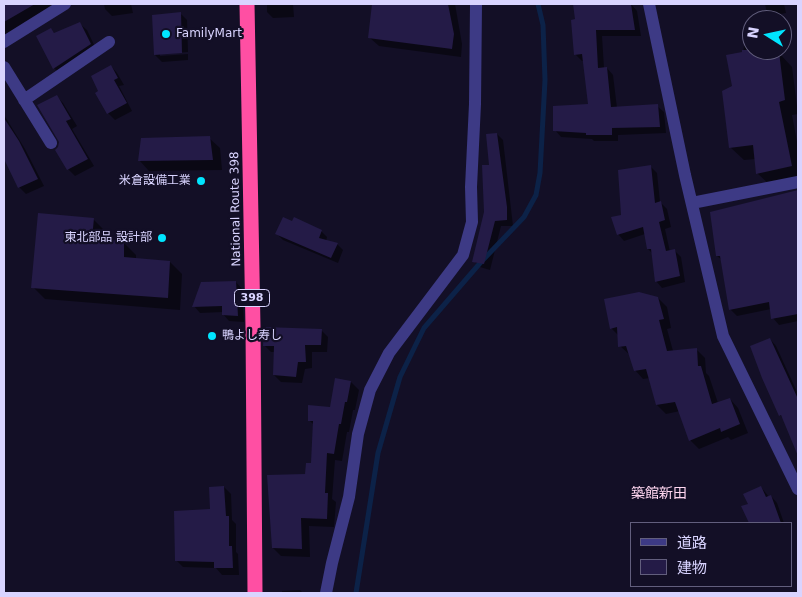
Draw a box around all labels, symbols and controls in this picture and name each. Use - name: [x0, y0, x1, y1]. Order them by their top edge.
- north arrow: [742, 10, 792, 60]
- text: N: [744, 25, 762, 40]
- place label: FamilyMart: [176, 27, 242, 41]
- marker: FamilyMart: [160, 28, 172, 40]
- street label: National Route 398: [228, 151, 244, 267]
- place label: 米倉設備工業: [119, 174, 191, 188]
- marker: 米倉設備工業: [195, 175, 207, 187]
- place label: 東北部品 設計部: [64, 231, 152, 245]
- marker: 東北部品 設計部: [156, 232, 168, 244]
- road number: 398: [234, 290, 270, 306]
- place label: 鴨よし寿し: [222, 329, 282, 343]
- marker: 鴨よし寿し: [206, 330, 218, 342]
- district label: 築館新田: [631, 486, 687, 502]
- legend: [630, 522, 792, 587]
- text: 道路: [677, 534, 707, 552]
- text: 建物: [677, 559, 707, 577]

